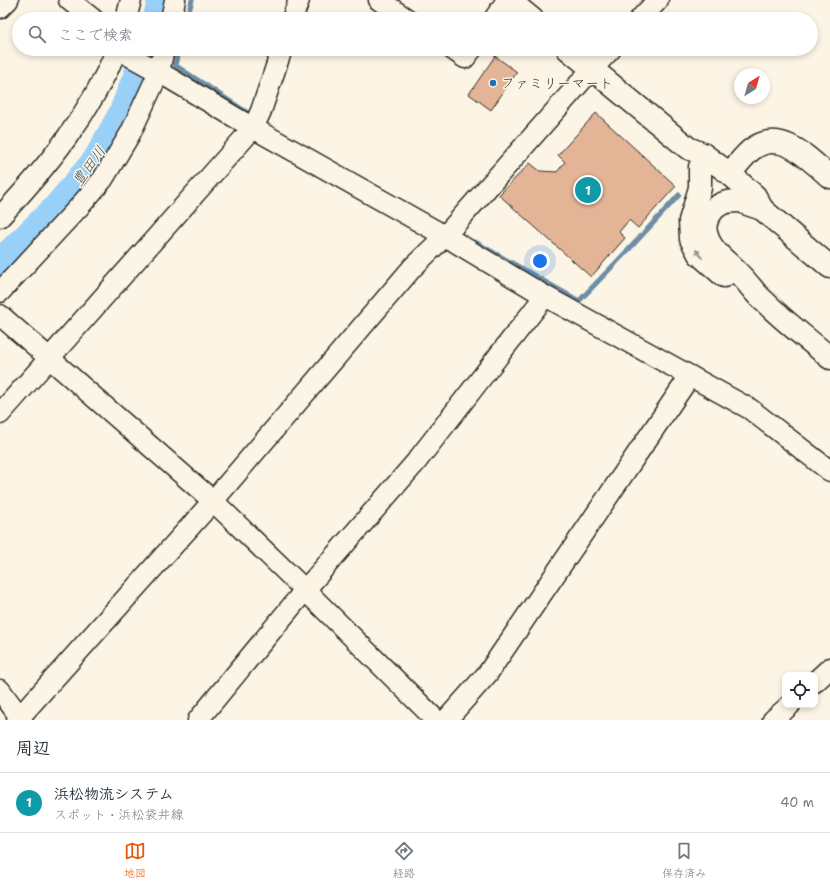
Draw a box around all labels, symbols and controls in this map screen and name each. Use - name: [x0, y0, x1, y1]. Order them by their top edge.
- search box: [12, 12, 818, 56]
- icon: search: [26, 23, 48, 45]
- text: ここで検索: [58, 25, 133, 45]
- north arrow: [734, 68, 770, 104]
- place label: ファミリーマート: [501, 74, 613, 92]
- marker: ファミリーマート: [488, 78, 498, 88]
- water label: 豊田川: [68, 142, 110, 190]
- pin: 1: [575, 175, 601, 205]
- one-way arrow: [695, 248, 703, 259]
- your location: [530, 251, 550, 271]
- map controls: [782, 672, 818, 708]
- button: locate: [782, 672, 818, 708]
- text: 周辺: [16, 737, 50, 759]
- text: 浜松物流システム: [54, 784, 174, 804]
- text: 1: [26, 794, 32, 811]
- text: 40 m: [780, 794, 814, 811]
- text: スポット · 浜松袋井線: [54, 806, 184, 823]
- tab: 地図: [124, 840, 146, 881]
- tab: 経路: [393, 840, 415, 881]
- tab: 保存済み: [662, 840, 706, 881]

